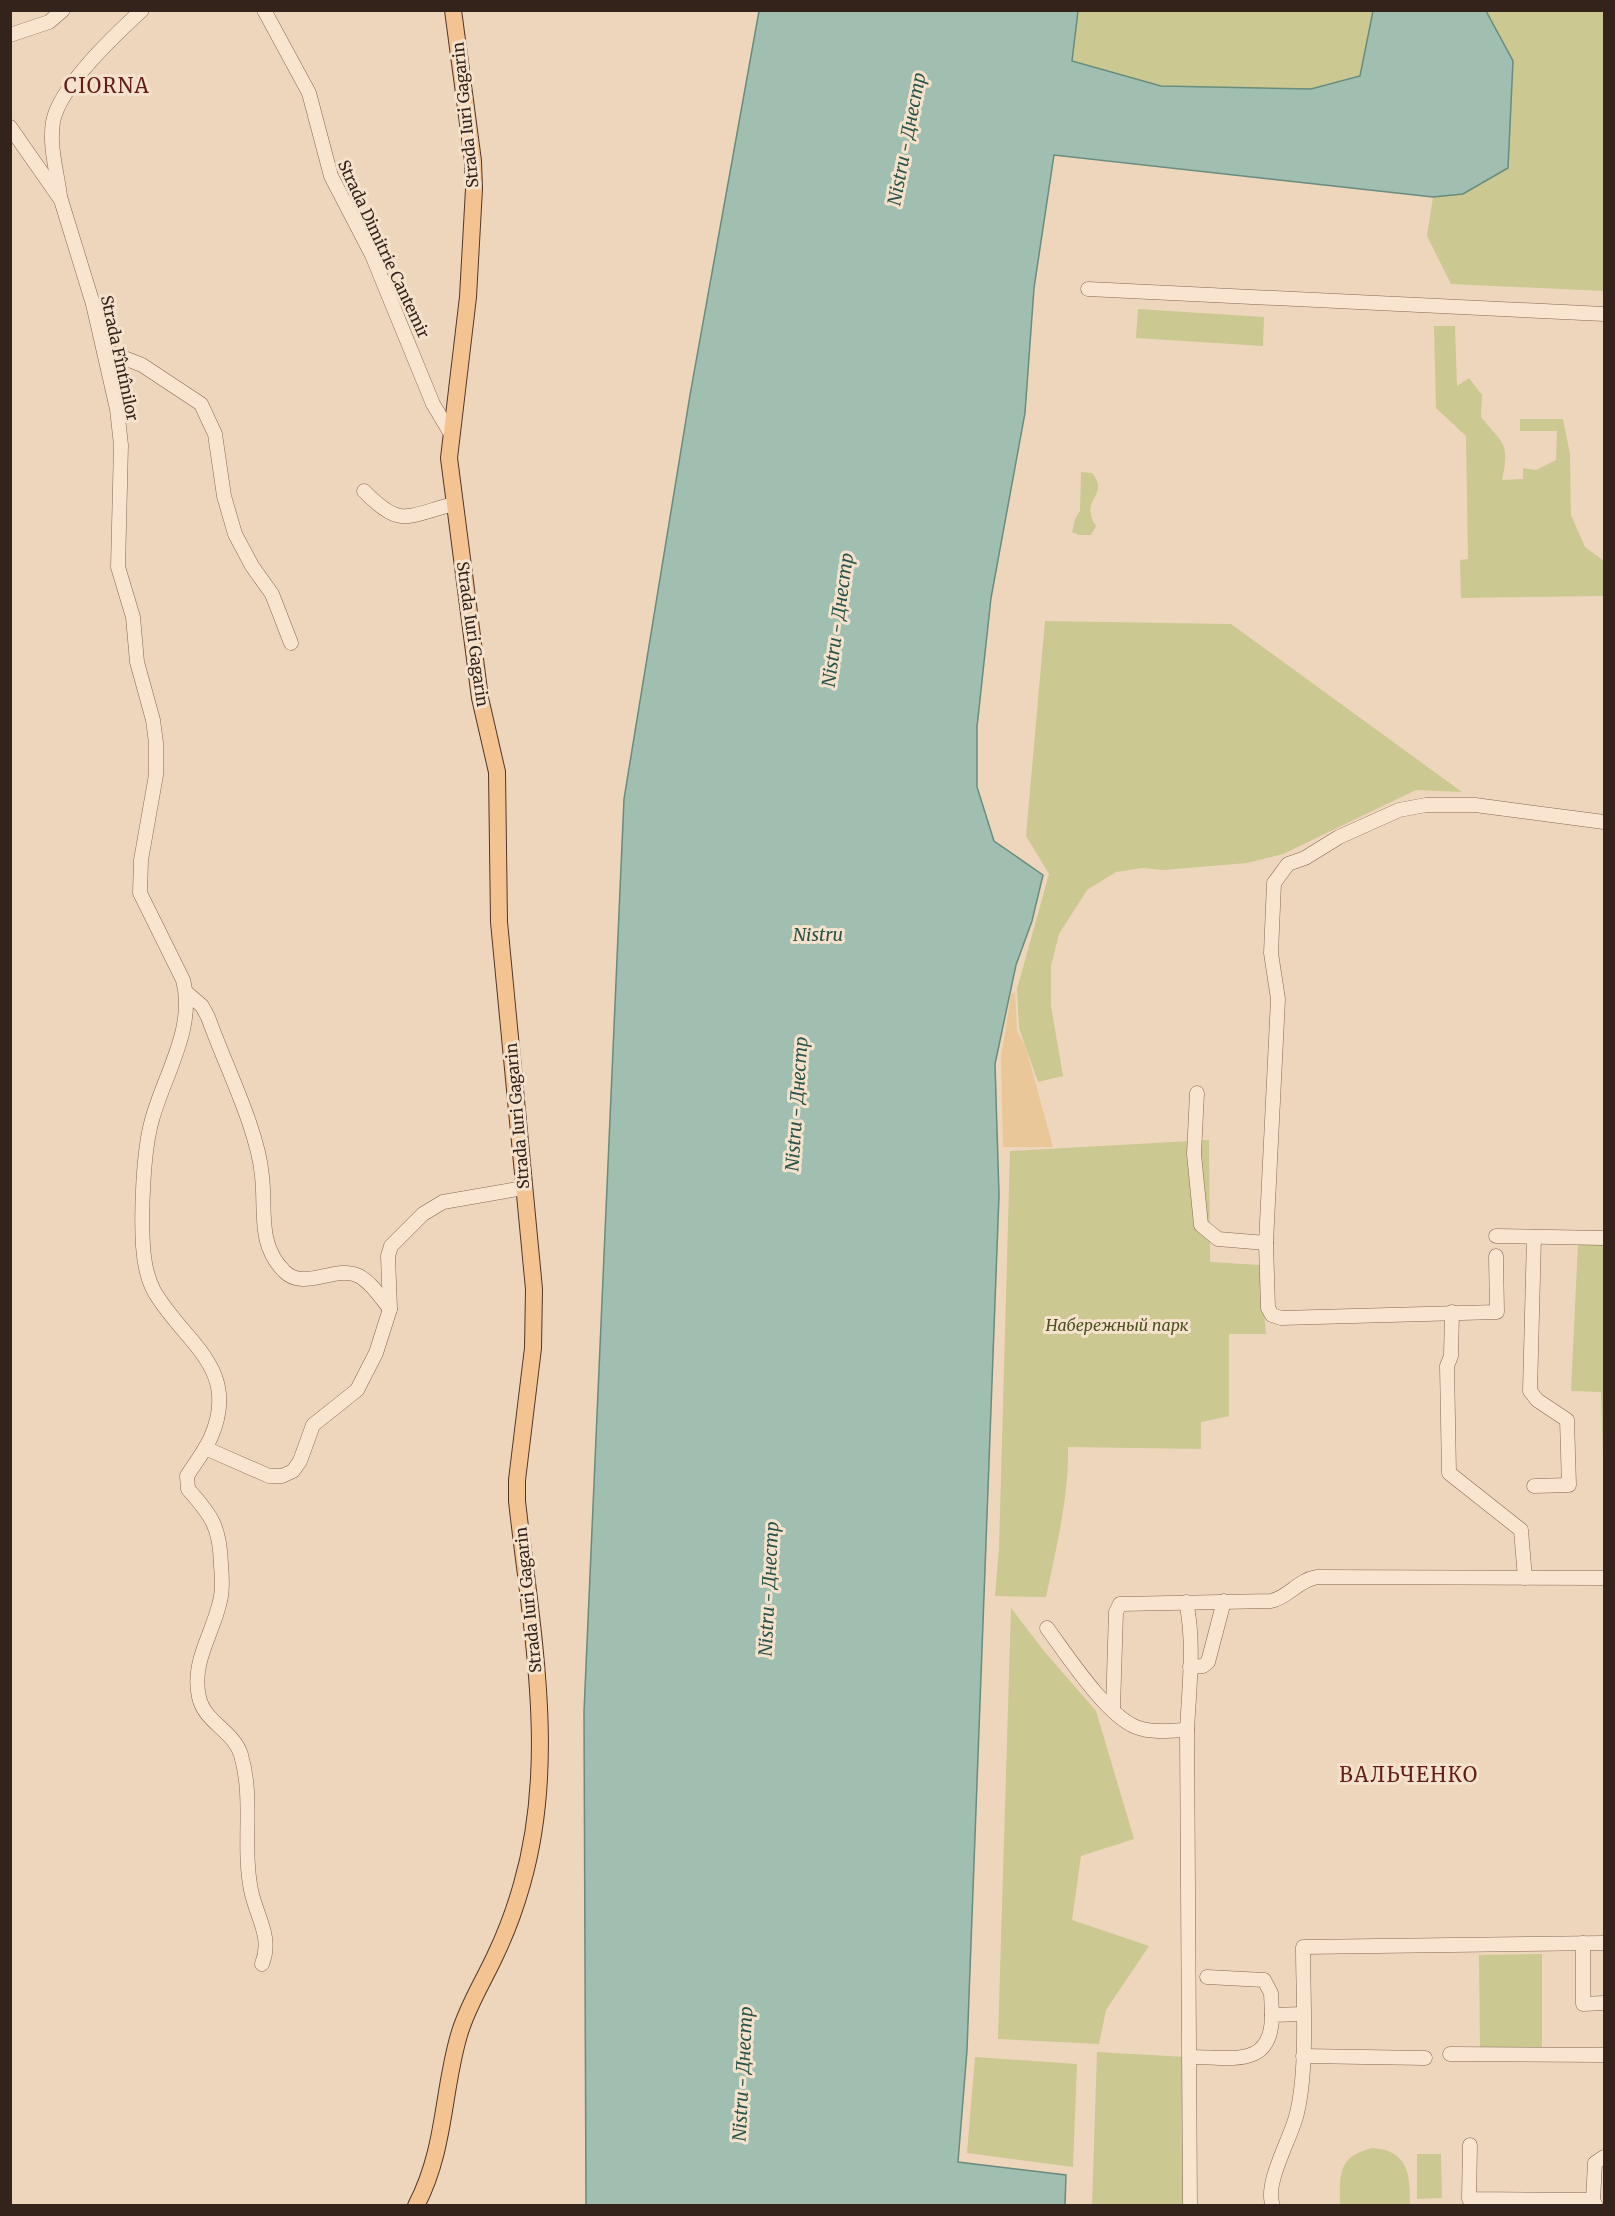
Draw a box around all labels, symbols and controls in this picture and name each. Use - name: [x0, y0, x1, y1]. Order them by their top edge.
- street label: Strada Iuri Gagarin: [447, 41, 483, 189]
- water label: Nistru - Днестр: [882, 70, 931, 207]
- district label: CIORNA: [64, 73, 150, 98]
- street label: Strada Dimitrie Cantemir: [334, 157, 434, 341]
- street label: Strada Fîntînilor: [97, 293, 143, 423]
- water label: Nistru - Днестр: [817, 551, 858, 688]
- street label: Strada Iuri Gagarin: [453, 560, 493, 708]
- water label: Nistru: [793, 923, 843, 946]
- water label: Nistru - Днестр: [780, 1036, 813, 1172]
- street label: Strada Iuri Gagarin: [501, 1042, 533, 1190]
- park label: Набережный парк: [1046, 1315, 1189, 1335]
- water label: Nistru - Днестр: [753, 1521, 784, 1657]
- street label: Strada Iuri Gagarin: [510, 1526, 546, 1674]
- district label: ВАЛЬЧЕНКО: [1339, 1762, 1479, 1787]
- water label: Nistru - Днестр: [727, 2006, 758, 2142]

